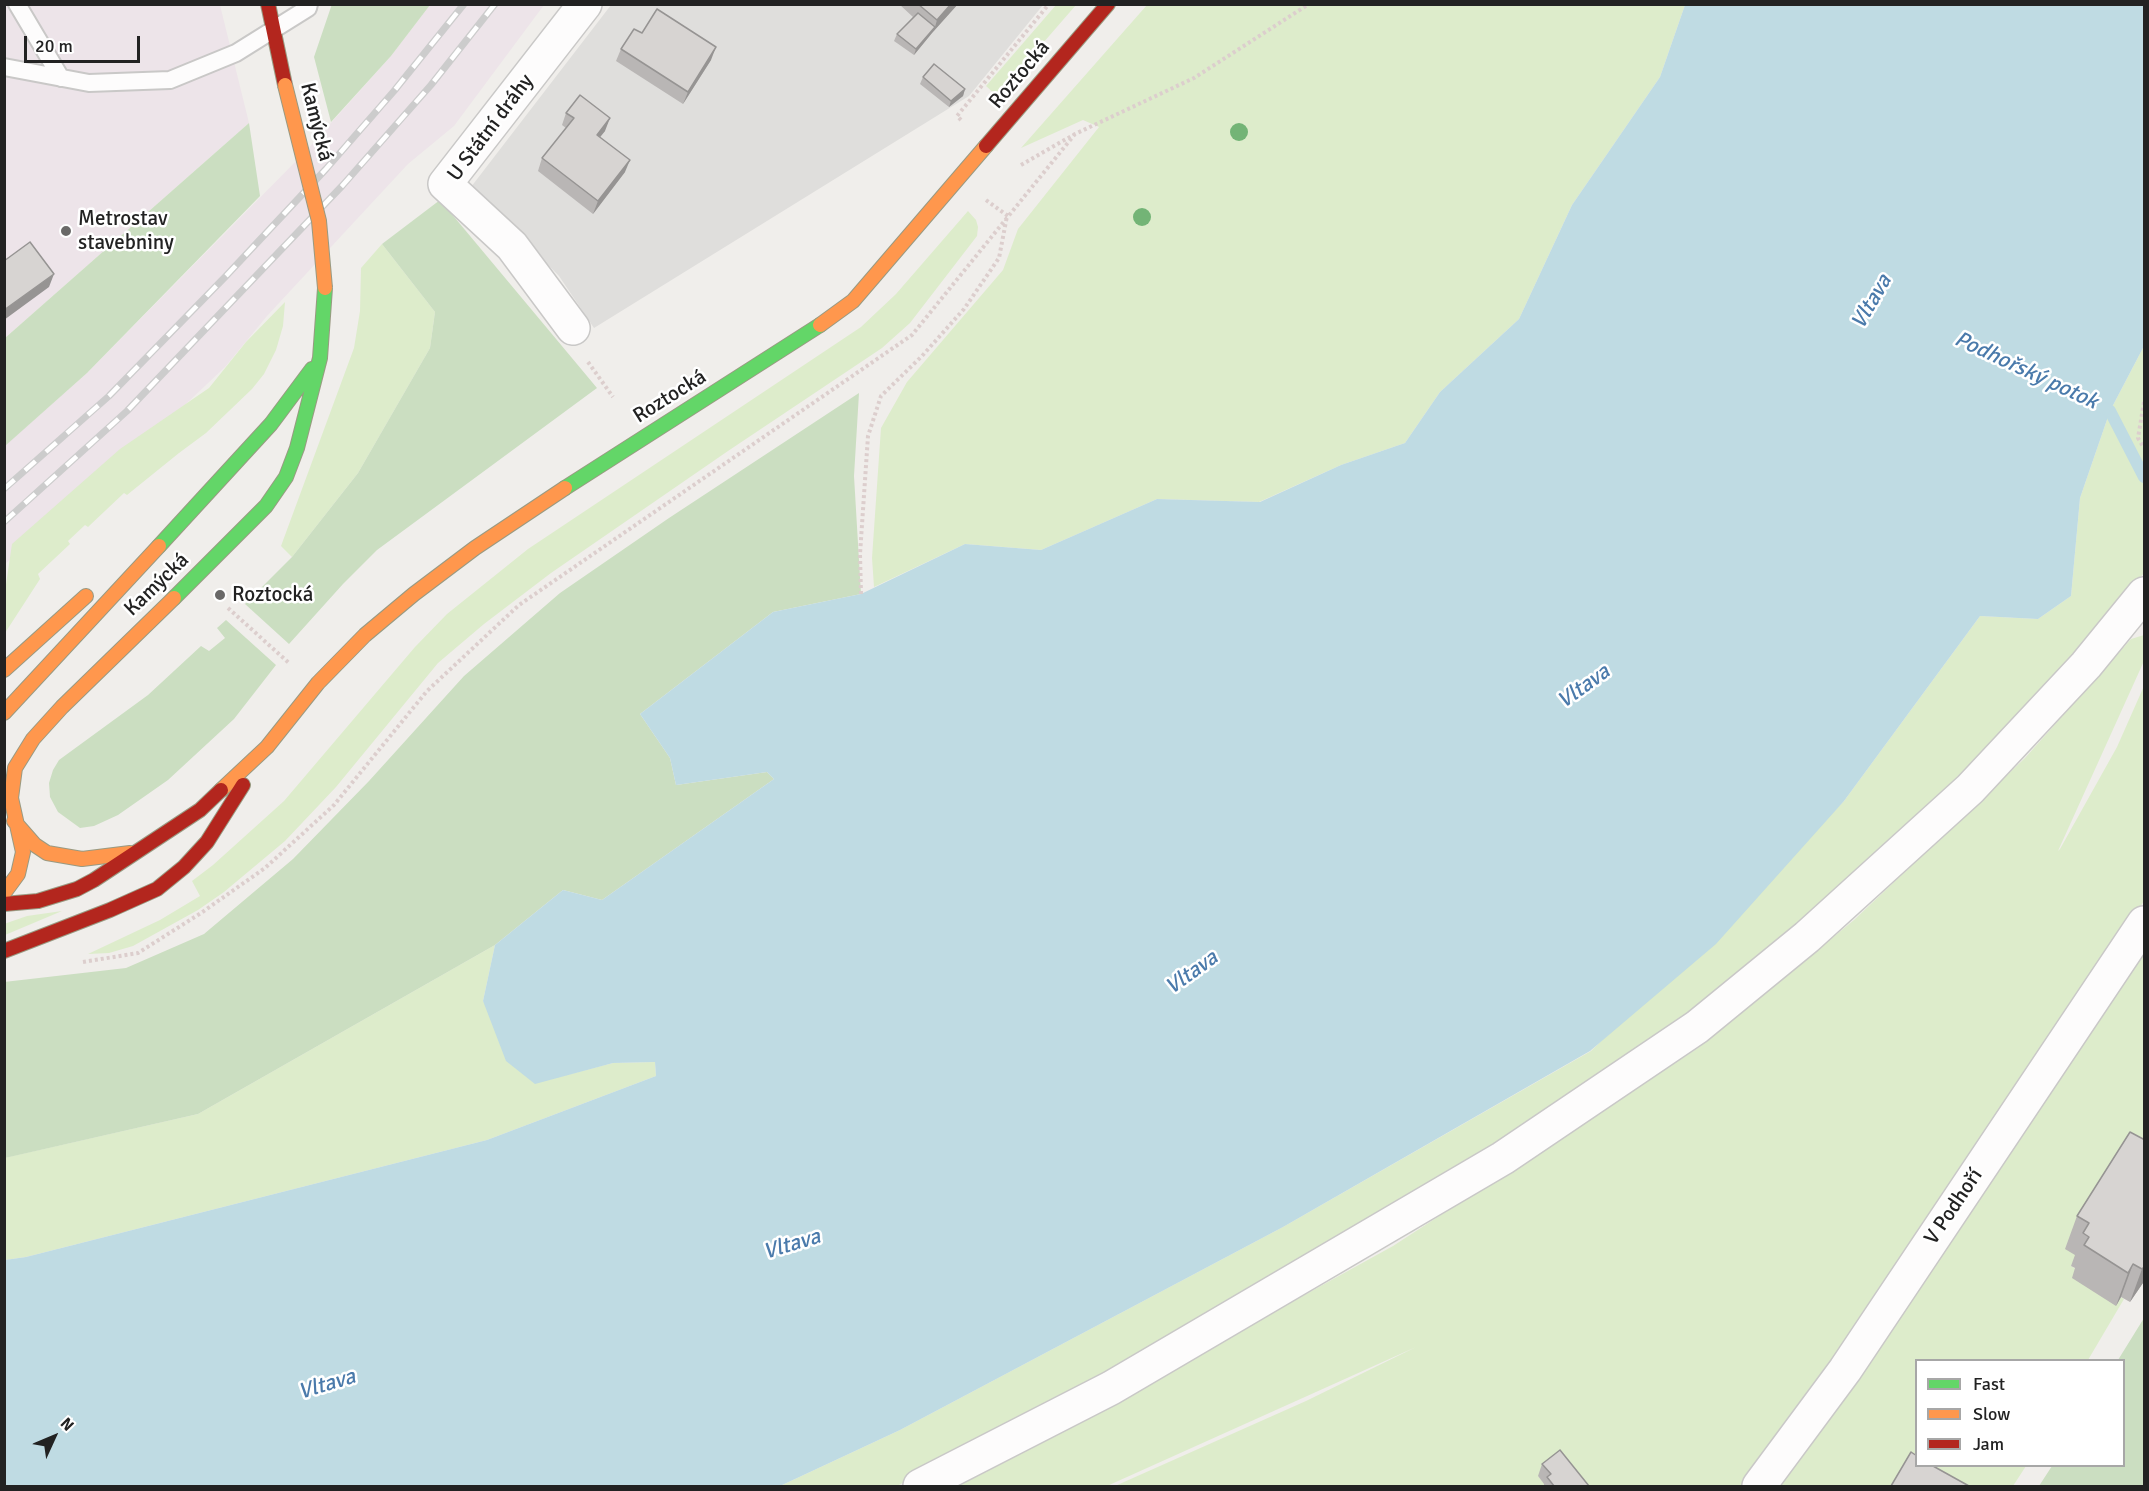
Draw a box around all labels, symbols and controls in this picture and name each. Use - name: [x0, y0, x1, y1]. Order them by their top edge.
- scale bar: [27, 24, 142, 62]
- text: 20 m: [35, 35, 73, 57]
- street label: Roztocká: [984, 36, 1056, 114]
- street label: U Státní dráhy: [443, 70, 539, 186]
- street label: Kamýcká: [294, 80, 338, 164]
- place label: Metrostav stavebniny: [78, 206, 174, 256]
- marker: Metrostav stavebniny: [59, 224, 73, 238]
- water label: Vltava: [1846, 270, 1898, 334]
- water label: Podhořský potok: [1950, 326, 2102, 416]
- street label: Roztocká: [629, 365, 711, 429]
- street label: Kamýcká: [119, 548, 195, 622]
- place label: Roztocká: [232, 582, 313, 608]
- marker: Roztocká: [213, 588, 227, 602]
- water label: Vltava: [1553, 659, 1615, 715]
- water label: Vltava: [1161, 945, 1223, 1001]
- street label: V Podhoří: [1919, 1164, 1989, 1250]
- water label: Vltava: [760, 1224, 824, 1266]
- legend: [1915, 1359, 2125, 1467]
- water label: Vltava: [295, 1364, 359, 1406]
- text: Fast: [1973, 1373, 2005, 1395]
- text: Slow: [1973, 1403, 2010, 1425]
- north arrow: [24, 1407, 84, 1467]
- text: N: [56, 1414, 78, 1435]
- text: Jam: [1973, 1433, 2004, 1455]

